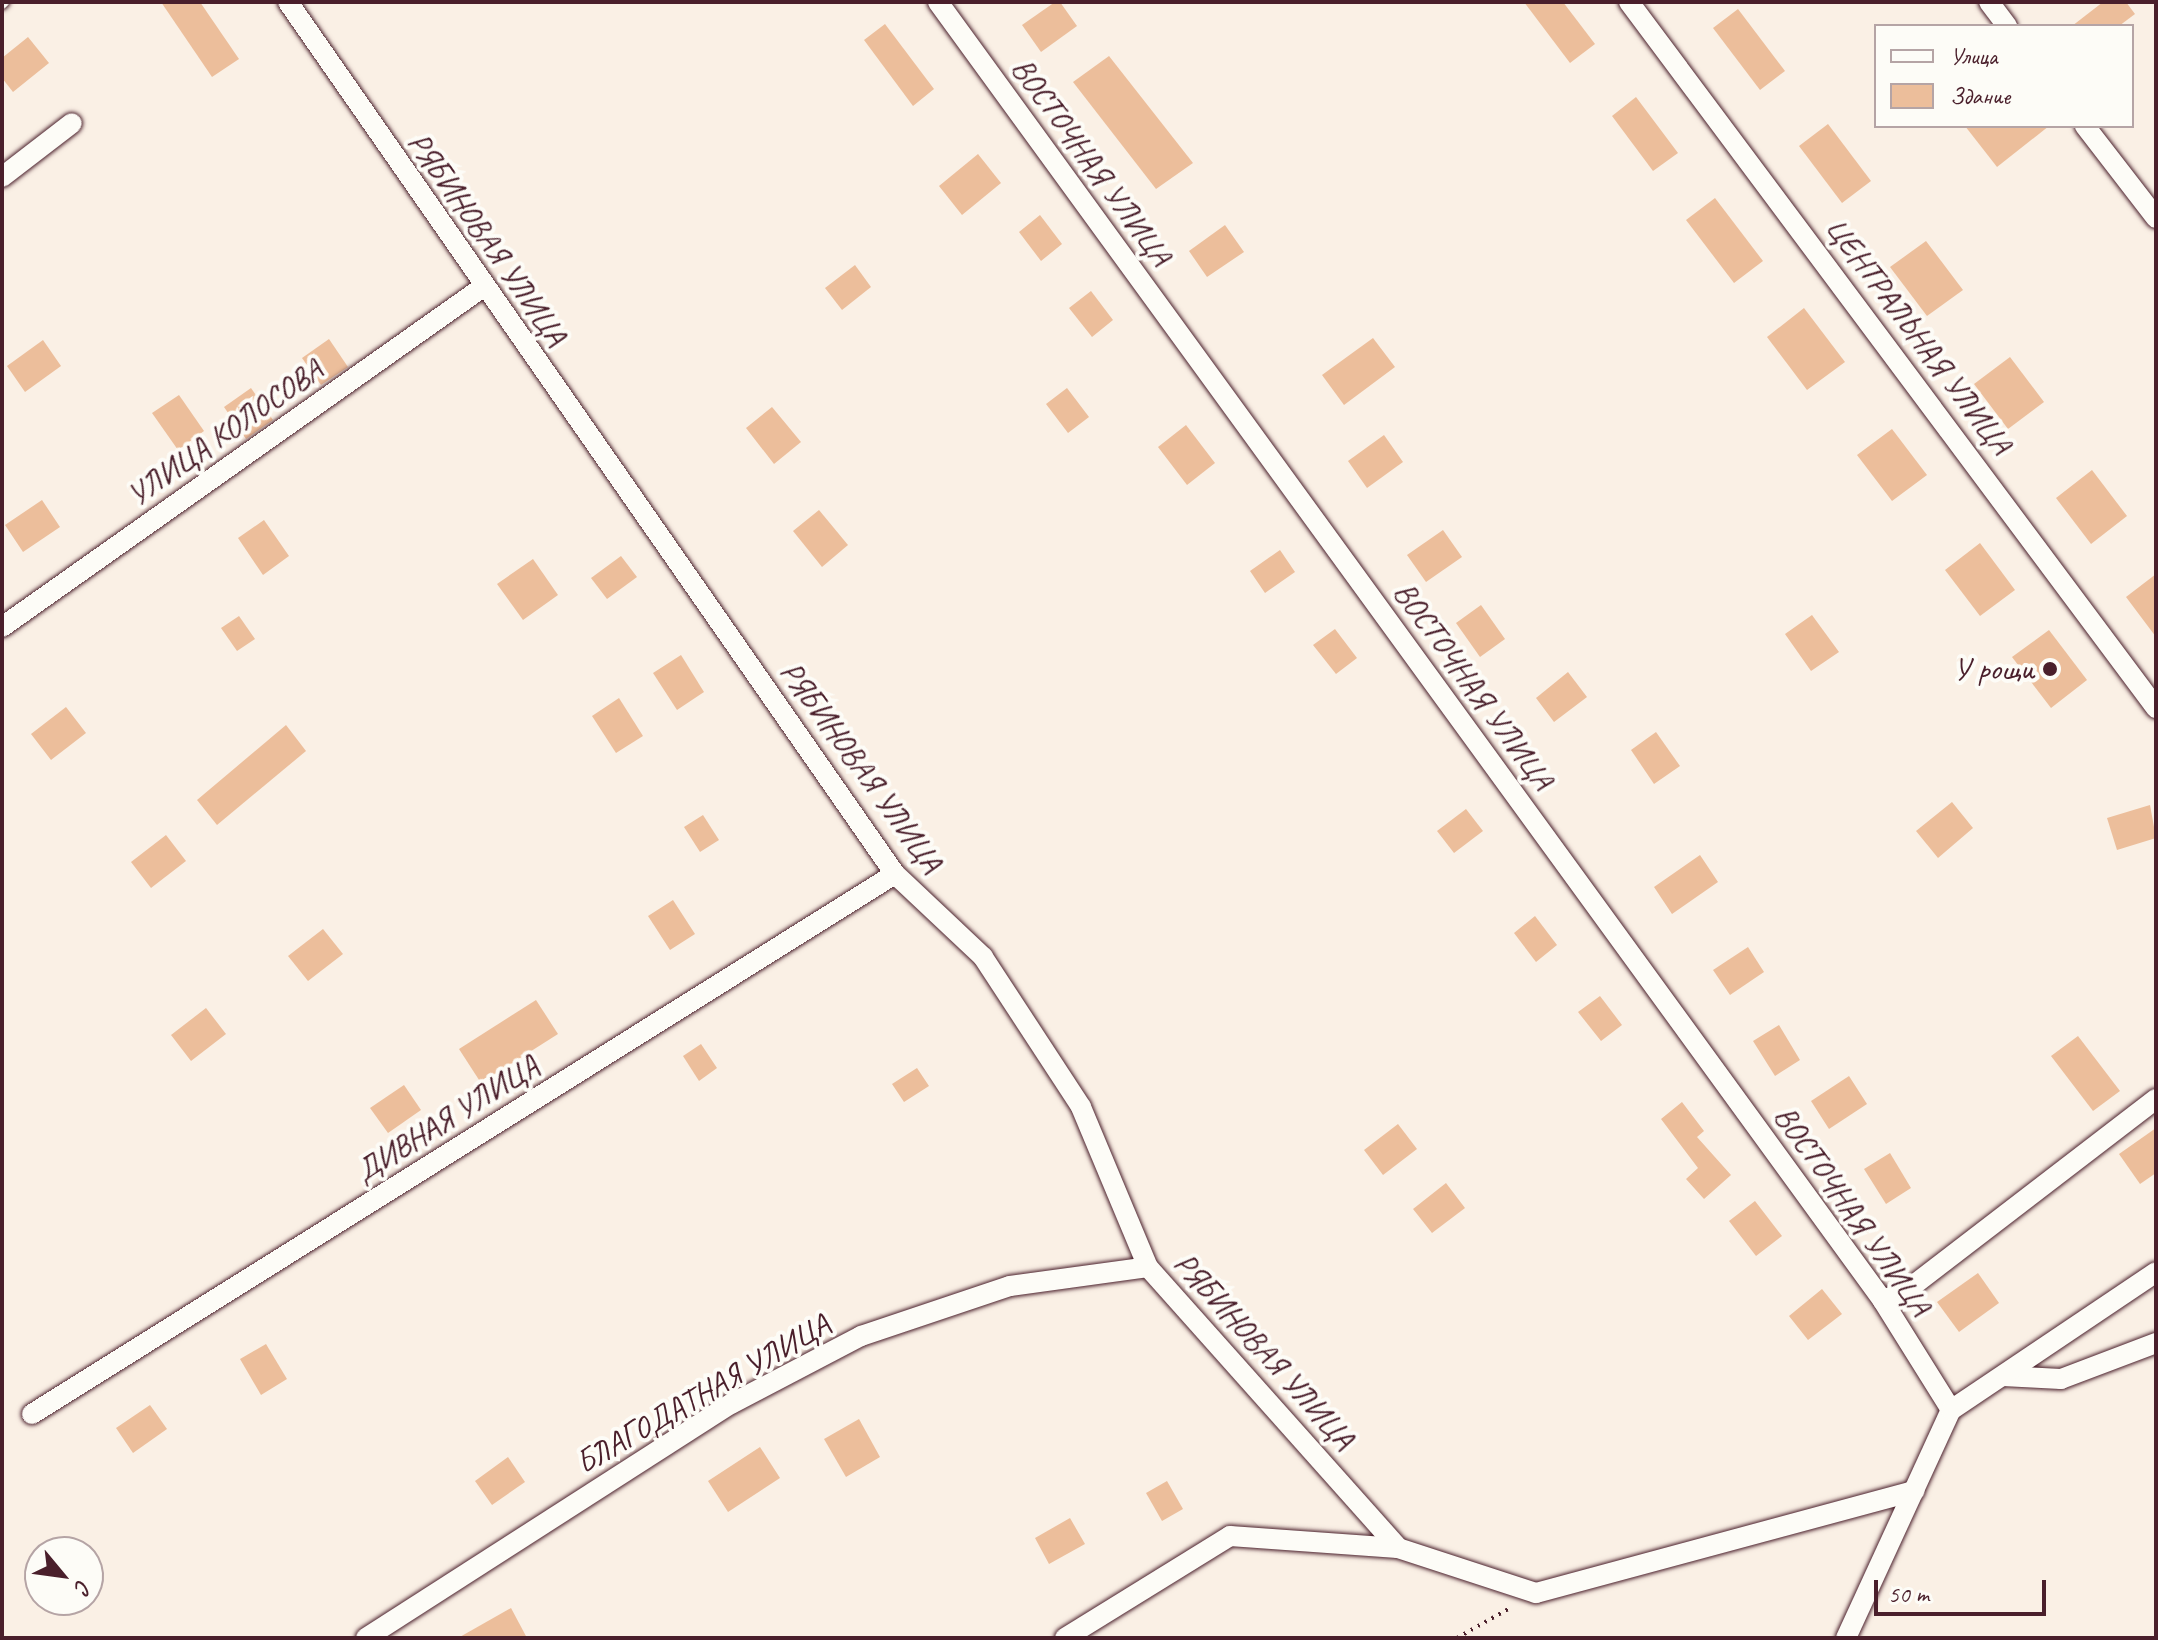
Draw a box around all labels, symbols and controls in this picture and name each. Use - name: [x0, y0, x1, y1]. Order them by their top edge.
- legend: [1874, 24, 2134, 128]
- text: Улица: [1950, 41, 1998, 71]
- street label: ВОСТОЧНАЯ УЛИЦА: [1003, 51, 1179, 273]
- text: Здание: [1950, 81, 2010, 111]
- street label: РЯБИНОВАЯ УЛИЦА: [399, 125, 575, 353]
- street label: ЦЕНТРАЛЬНАЯ УЛИЦА: [1816, 210, 2020, 462]
- street label: УЛИЦА КОЛОСОВА: [120, 352, 330, 514]
- street label: ВОСТОЧНАЯ УЛИЦА: [1385, 575, 1561, 797]
- place label: У рощи: [1953, 650, 2034, 688]
- street label: РЯБИНОВАЯ УЛИЦА: [772, 654, 950, 880]
- marker: У рощи: [2041, 660, 2059, 678]
- street label: ДИВНАЯ УЛИЦА: [348, 1047, 546, 1191]
- street label: ВОСТОЧНАЯ УЛИЦА: [1766, 1099, 1938, 1323]
- street label: РЯБИНОВАЯ УЛИЦА: [1166, 1245, 1362, 1457]
- street label: БЛАГОДАТНАЯ УЛИЦА: [570, 1306, 836, 1482]
- north arrow: [24, 1536, 104, 1616]
- scale bar: [1878, 1564, 2050, 1614]
- text: С: [68, 1575, 98, 1598]
- text: 50 m: [1888, 1579, 1929, 1609]

